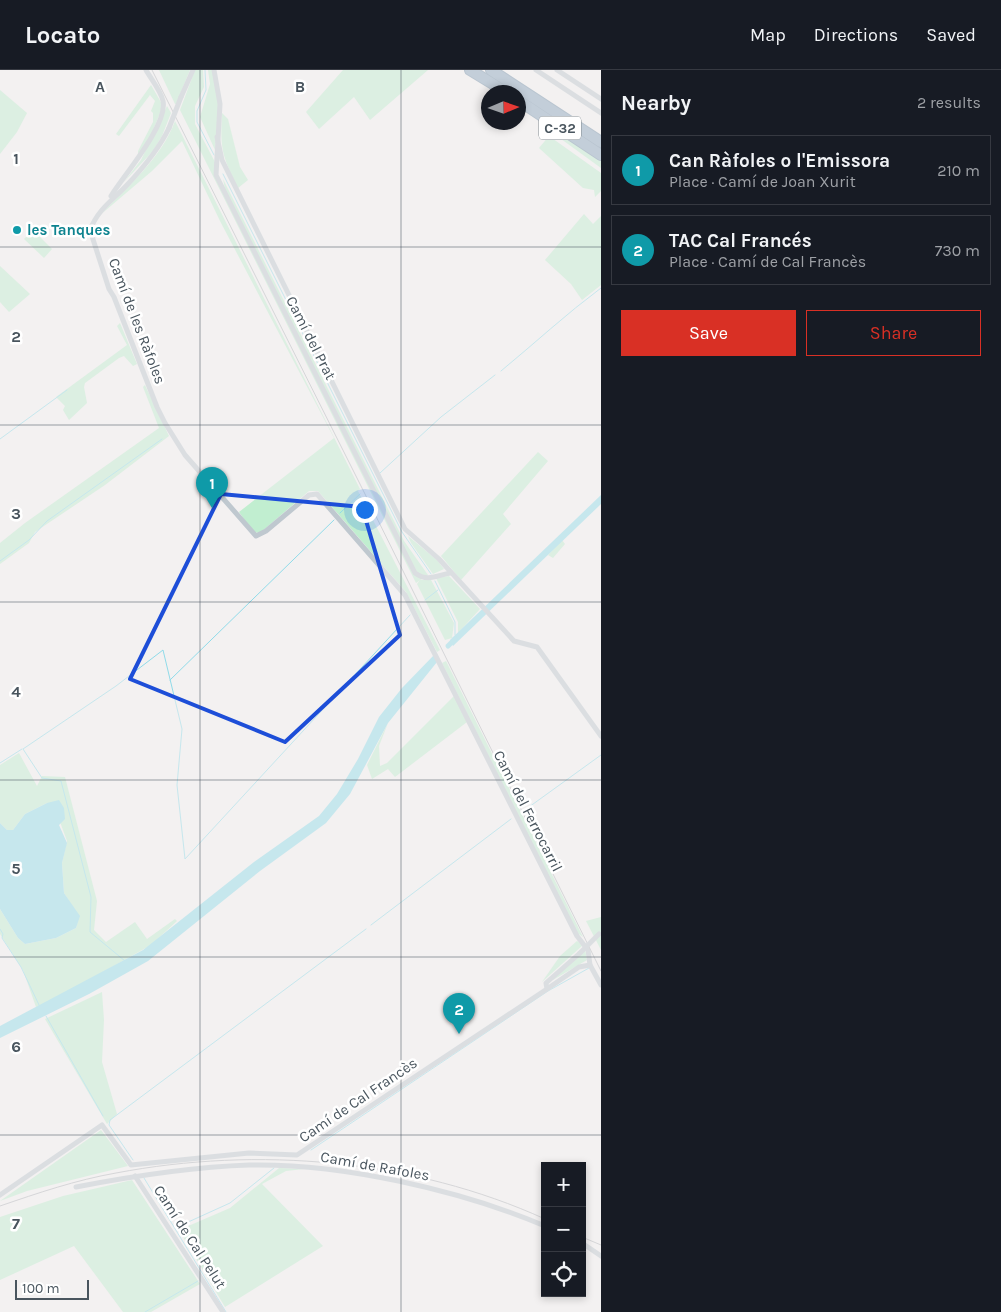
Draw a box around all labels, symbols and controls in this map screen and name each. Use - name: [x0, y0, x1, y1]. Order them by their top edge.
- text: Locato: [25, 21, 100, 49]
- text: Map: [750, 24, 786, 46]
- text: Directions: [814, 24, 898, 46]
- text: Saved: [926, 24, 976, 46]
- text: A: [95, 77, 105, 96]
- text: B: [295, 77, 305, 96]
- north arrow: [481, 85, 526, 130]
- text: Nearby: [621, 91, 691, 115]
- text: 2 results: [917, 93, 981, 112]
- road number: C-32: [539, 116, 581, 140]
- text: 1: [13, 149, 19, 168]
- text: Can Ràfoles o l'Emissora: [669, 150, 890, 172]
- text: 1: [635, 161, 641, 180]
- text: 210 m: [937, 161, 980, 180]
- text: Place · Camí de Joan Xurit: [669, 172, 856, 191]
- place label: les Tanques: [27, 221, 110, 239]
- marker: les Tanques: [11, 224, 23, 236]
- text: TAC Cal Francés: [669, 230, 812, 252]
- text: 2: [633, 241, 643, 260]
- text: 730 m: [935, 241, 980, 260]
- text: Place · Camí de Cal Francès: [669, 252, 866, 271]
- street label: Camí de les Ràfoles: [105, 255, 169, 387]
- street label: Camí del Prat: [282, 293, 340, 383]
- button: Save: [621, 310, 796, 356]
- button: Share: [806, 310, 981, 356]
- text: 2: [11, 327, 21, 346]
- pin: 1: [196, 467, 228, 508]
- your location: [352, 497, 378, 523]
- text: 3: [11, 504, 21, 523]
- text: 4: [11, 682, 21, 701]
- street label: Camí del Ferrocarril: [490, 747, 566, 875]
- text: 5: [11, 859, 21, 878]
- pin: 2: [443, 993, 475, 1034]
- text: 6: [11, 1037, 21, 1056]
- street label: Camí de Cal Francès: [295, 1054, 421, 1146]
- street label: Camí de Rafoles: [319, 1148, 431, 1184]
- map controls: [541, 1162, 586, 1297]
- button: +: [541, 1162, 586, 1207]
- street label: Camí de Cal Pelut: [150, 1182, 230, 1292]
- button: −: [541, 1207, 586, 1252]
- text: 7: [12, 1214, 20, 1233]
- button: locate: [541, 1252, 586, 1297]
- scale bar: [15, 1277, 89, 1300]
- text: 100 m: [22, 1280, 60, 1297]

